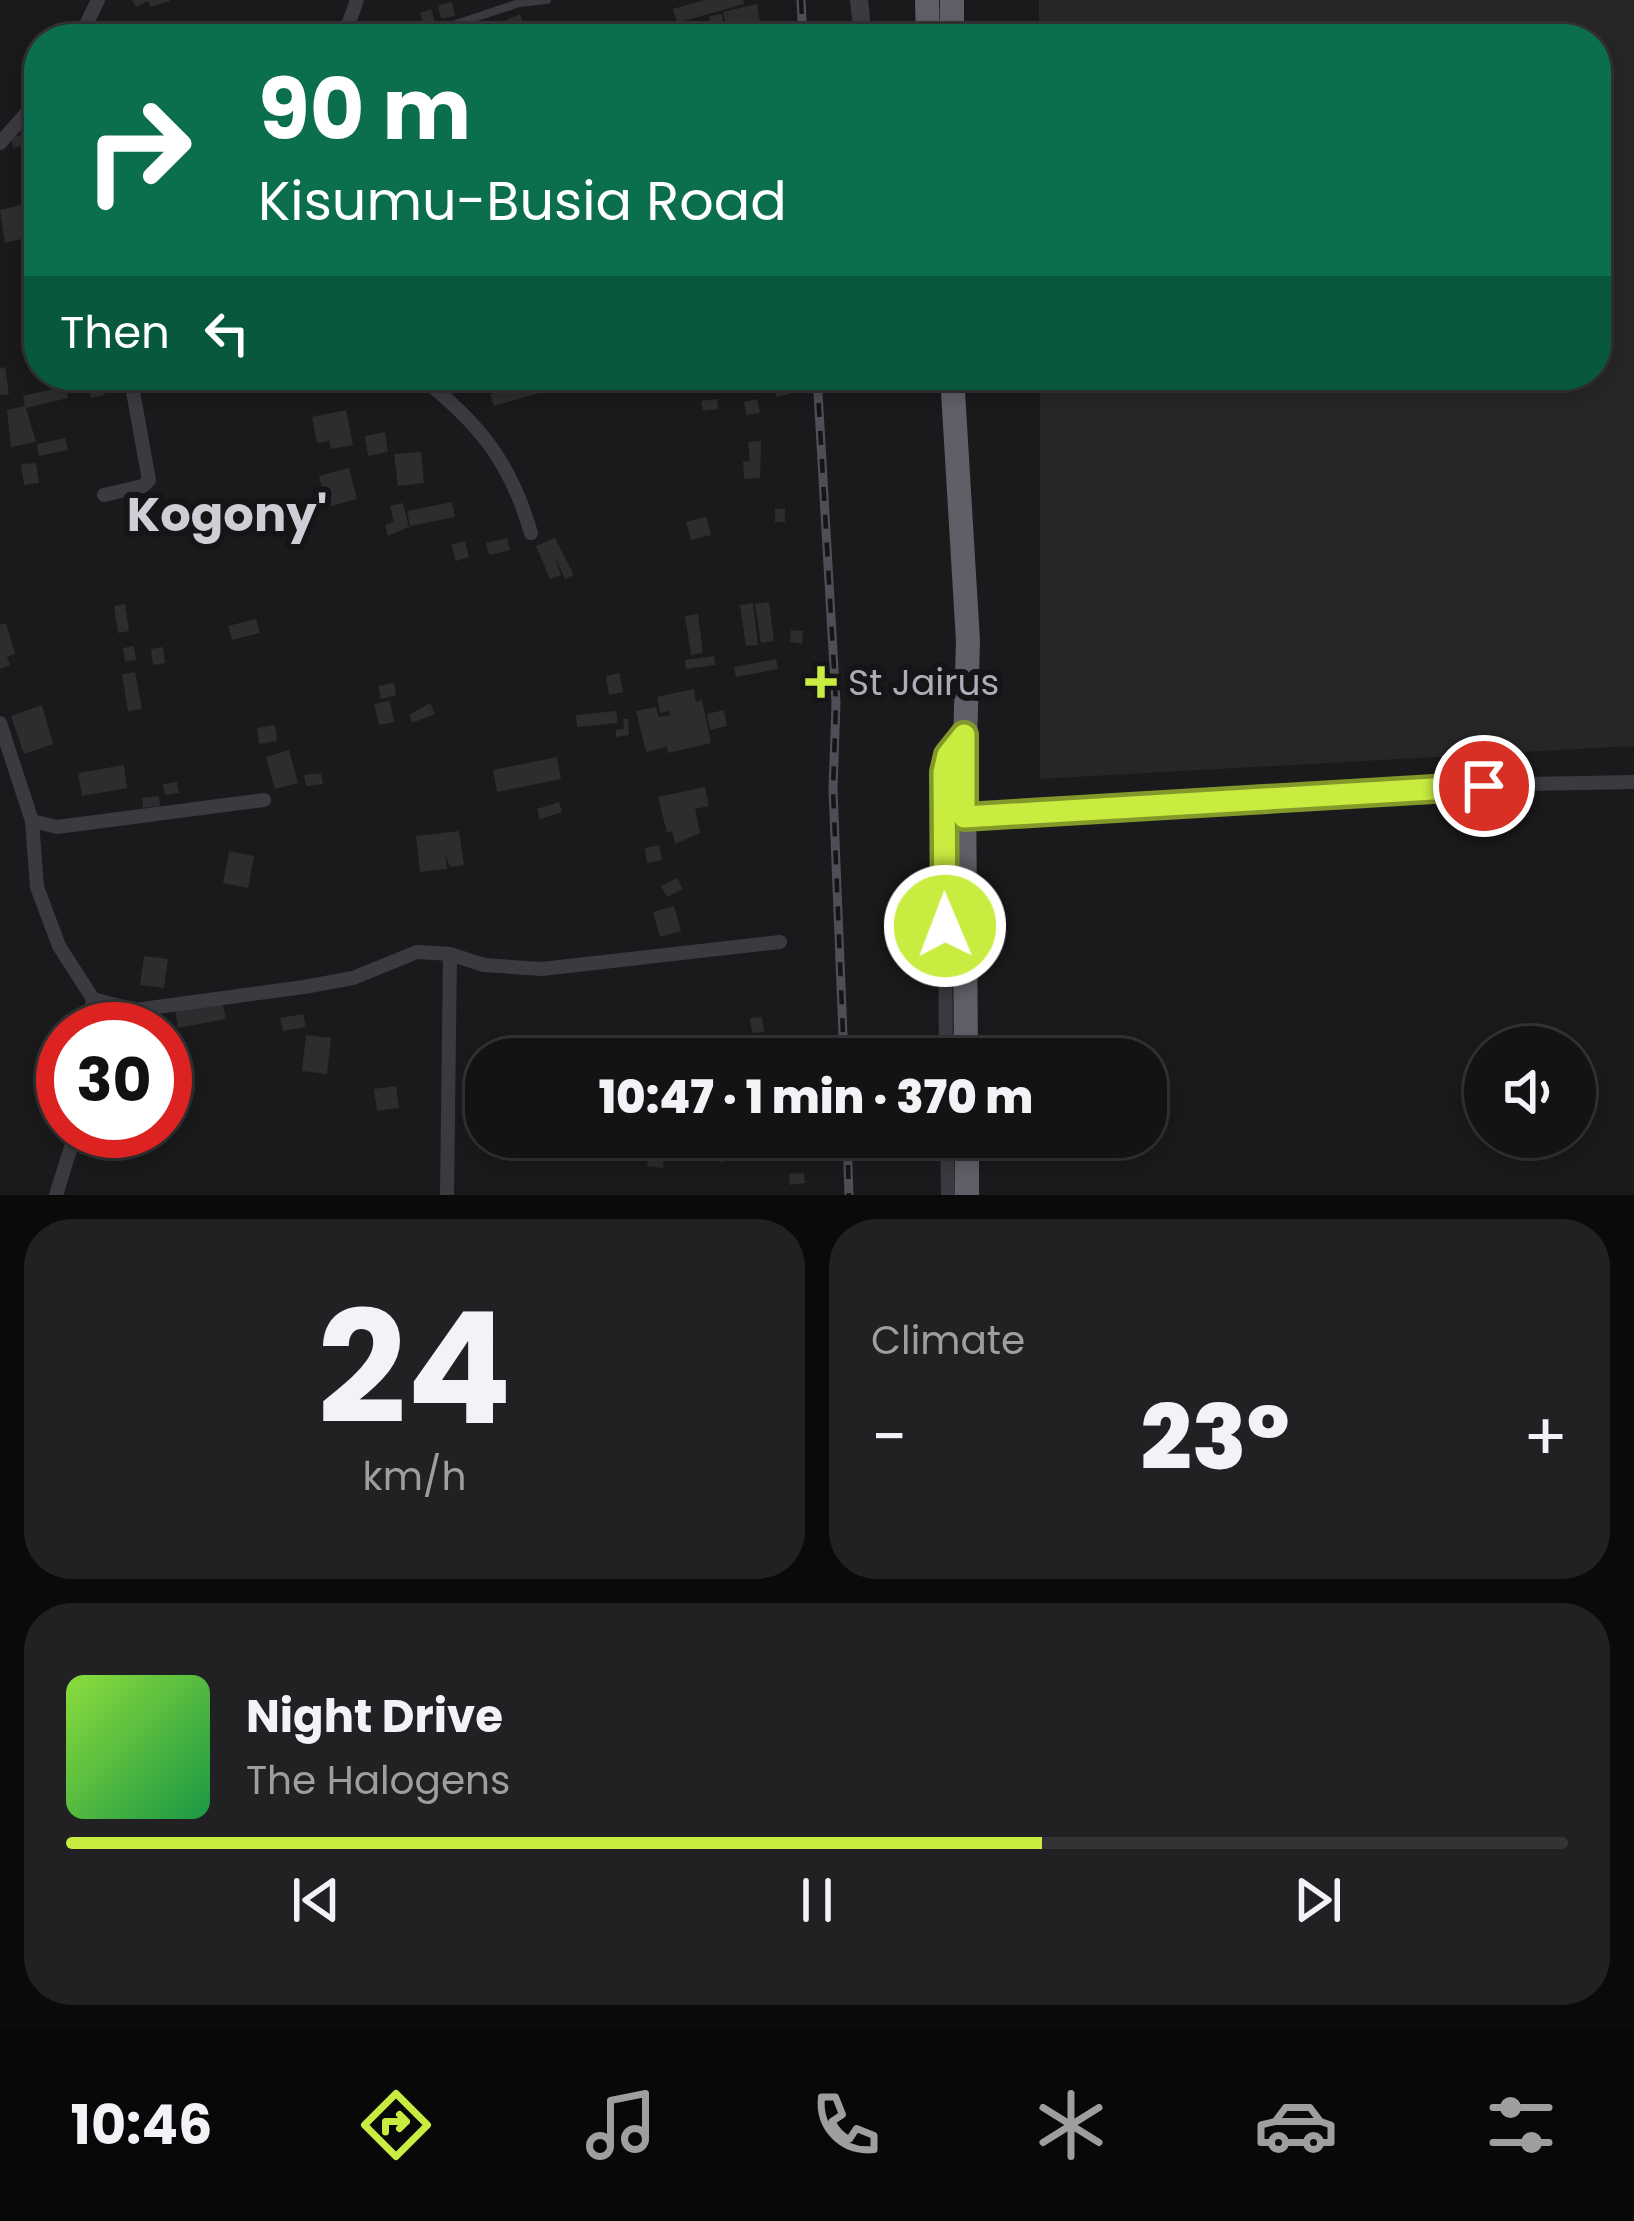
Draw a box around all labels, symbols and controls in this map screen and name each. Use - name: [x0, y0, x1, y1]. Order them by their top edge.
- text: 90 m: [258, 51, 471, 168]
- icon: right: [60, 72, 216, 228]
- text: Kisumu-Busia Road: [258, 163, 787, 239]
- icon: left: [194, 300, 260, 366]
- text: Then: [60, 301, 170, 364]
- district label: Kogony': [127, 481, 327, 548]
- place label: St Jairus: [848, 657, 999, 708]
- marker: St Jairus: [805, 666, 837, 698]
- pin: [1433, 735, 1535, 837]
- icon: arrive: [1451, 753, 1517, 819]
- position arrow: [882, 863, 1008, 989]
- speed limit sign: 30: [36, 1002, 192, 1158]
- map controls: [1464, 1026, 1596, 1158]
- button: sound: [1464, 1026, 1596, 1158]
- text: 10:47 · 1 min · 370 m: [599, 1066, 1033, 1129]
- text: 24: [317, 1259, 512, 1478]
- text: Climate: [871, 1313, 1025, 1368]
- text: 23°: [1140, 1374, 1290, 1501]
- text: −: [871, 1391, 907, 1483]
- text: +: [1523, 1391, 1568, 1483]
- text: km/h: [363, 1449, 466, 1504]
- text: Night Drive: [246, 1685, 503, 1748]
- text: The Halogens: [246, 1753, 510, 1808]
- icon: previous: [283, 1867, 349, 1933]
- icon: pause: [784, 1867, 850, 1933]
- icon: next: [1285, 1867, 1351, 1933]
- icon: directions: [354, 2083, 438, 2167]
- icon: music: [579, 2083, 663, 2167]
- icon: phone: [804, 2083, 888, 2167]
- icon: climate: [1029, 2083, 1113, 2167]
- icon: car: [1254, 2083, 1338, 2167]
- icon: filters: [1479, 2083, 1563, 2167]
- text: 10:46: [71, 2087, 212, 2163]

